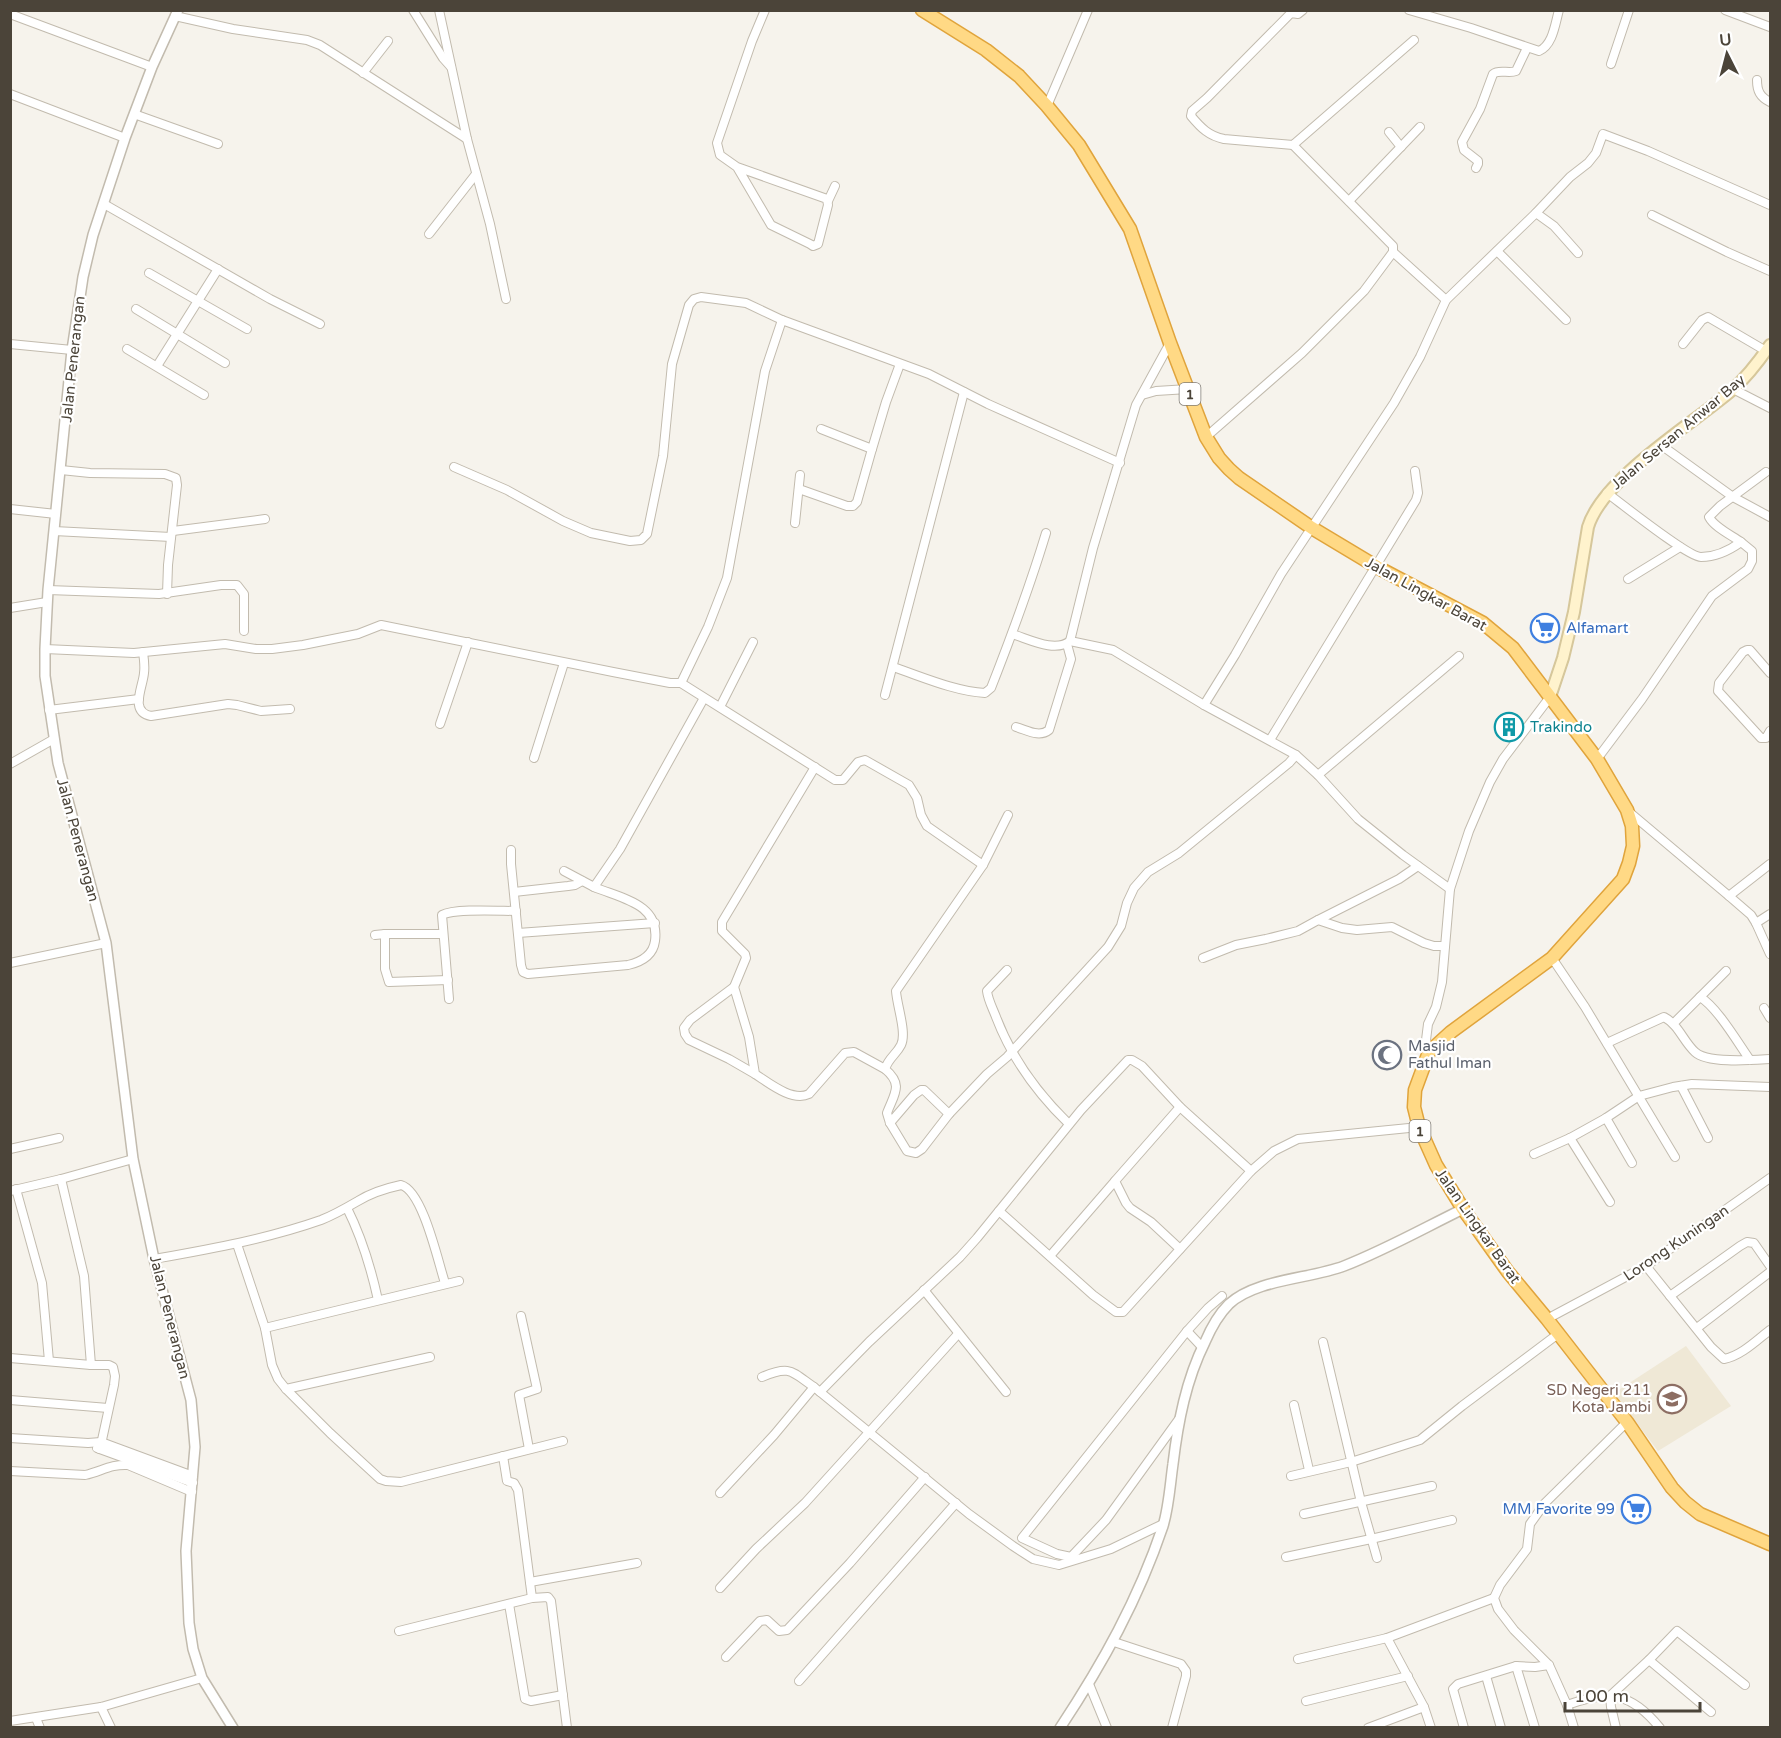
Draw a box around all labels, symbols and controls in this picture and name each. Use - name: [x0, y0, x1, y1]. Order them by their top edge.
- north arrow: [1697, 24, 1757, 84]
- text: U: [1718, 29, 1733, 51]
- street label: Jalan Penerangan: [57, 295, 89, 423]
- street label: Jalan Sersan Anwar Bay: [1607, 371, 1749, 493]
- road number: 1: [1180, 383, 1200, 405]
- street label: Jalan Lingkar Barat: [1362, 553, 1490, 635]
- supermarket icon: Alfamart: [1529, 612, 1561, 644]
- place label: Alfamart: [1566, 619, 1629, 637]
- building icon: Trakindo: [1493, 711, 1525, 743]
- place label: Trakindo: [1530, 718, 1592, 736]
- street label: Jalan Penerangan: [53, 776, 103, 904]
- place label: Masjid Fathul Iman: [1408, 1037, 1491, 1072]
- mosque icon: Masjid Fathul Iman: [1371, 1039, 1403, 1071]
- road number: 1: [1410, 1120, 1430, 1142]
- street label: Jalan Lingkar Barat: [1432, 1165, 1525, 1287]
- street label: Lorong Kuningan: [1620, 1201, 1732, 1285]
- street label: Jalan Penerangan: [146, 1253, 194, 1381]
- place label: SD Negeri 211 Kota Jambi: [1547, 1381, 1651, 1416]
- school or university icon: SD Negeri 211 Kota Jambi: [1656, 1383, 1688, 1415]
- supermarket icon: MM Favorite 99: [1620, 1493, 1652, 1525]
- place label: MM Favorite 99: [1503, 1500, 1615, 1518]
- scale bar: [1565, 1675, 1700, 1713]
- text: 100 m: [1574, 1685, 1629, 1707]

